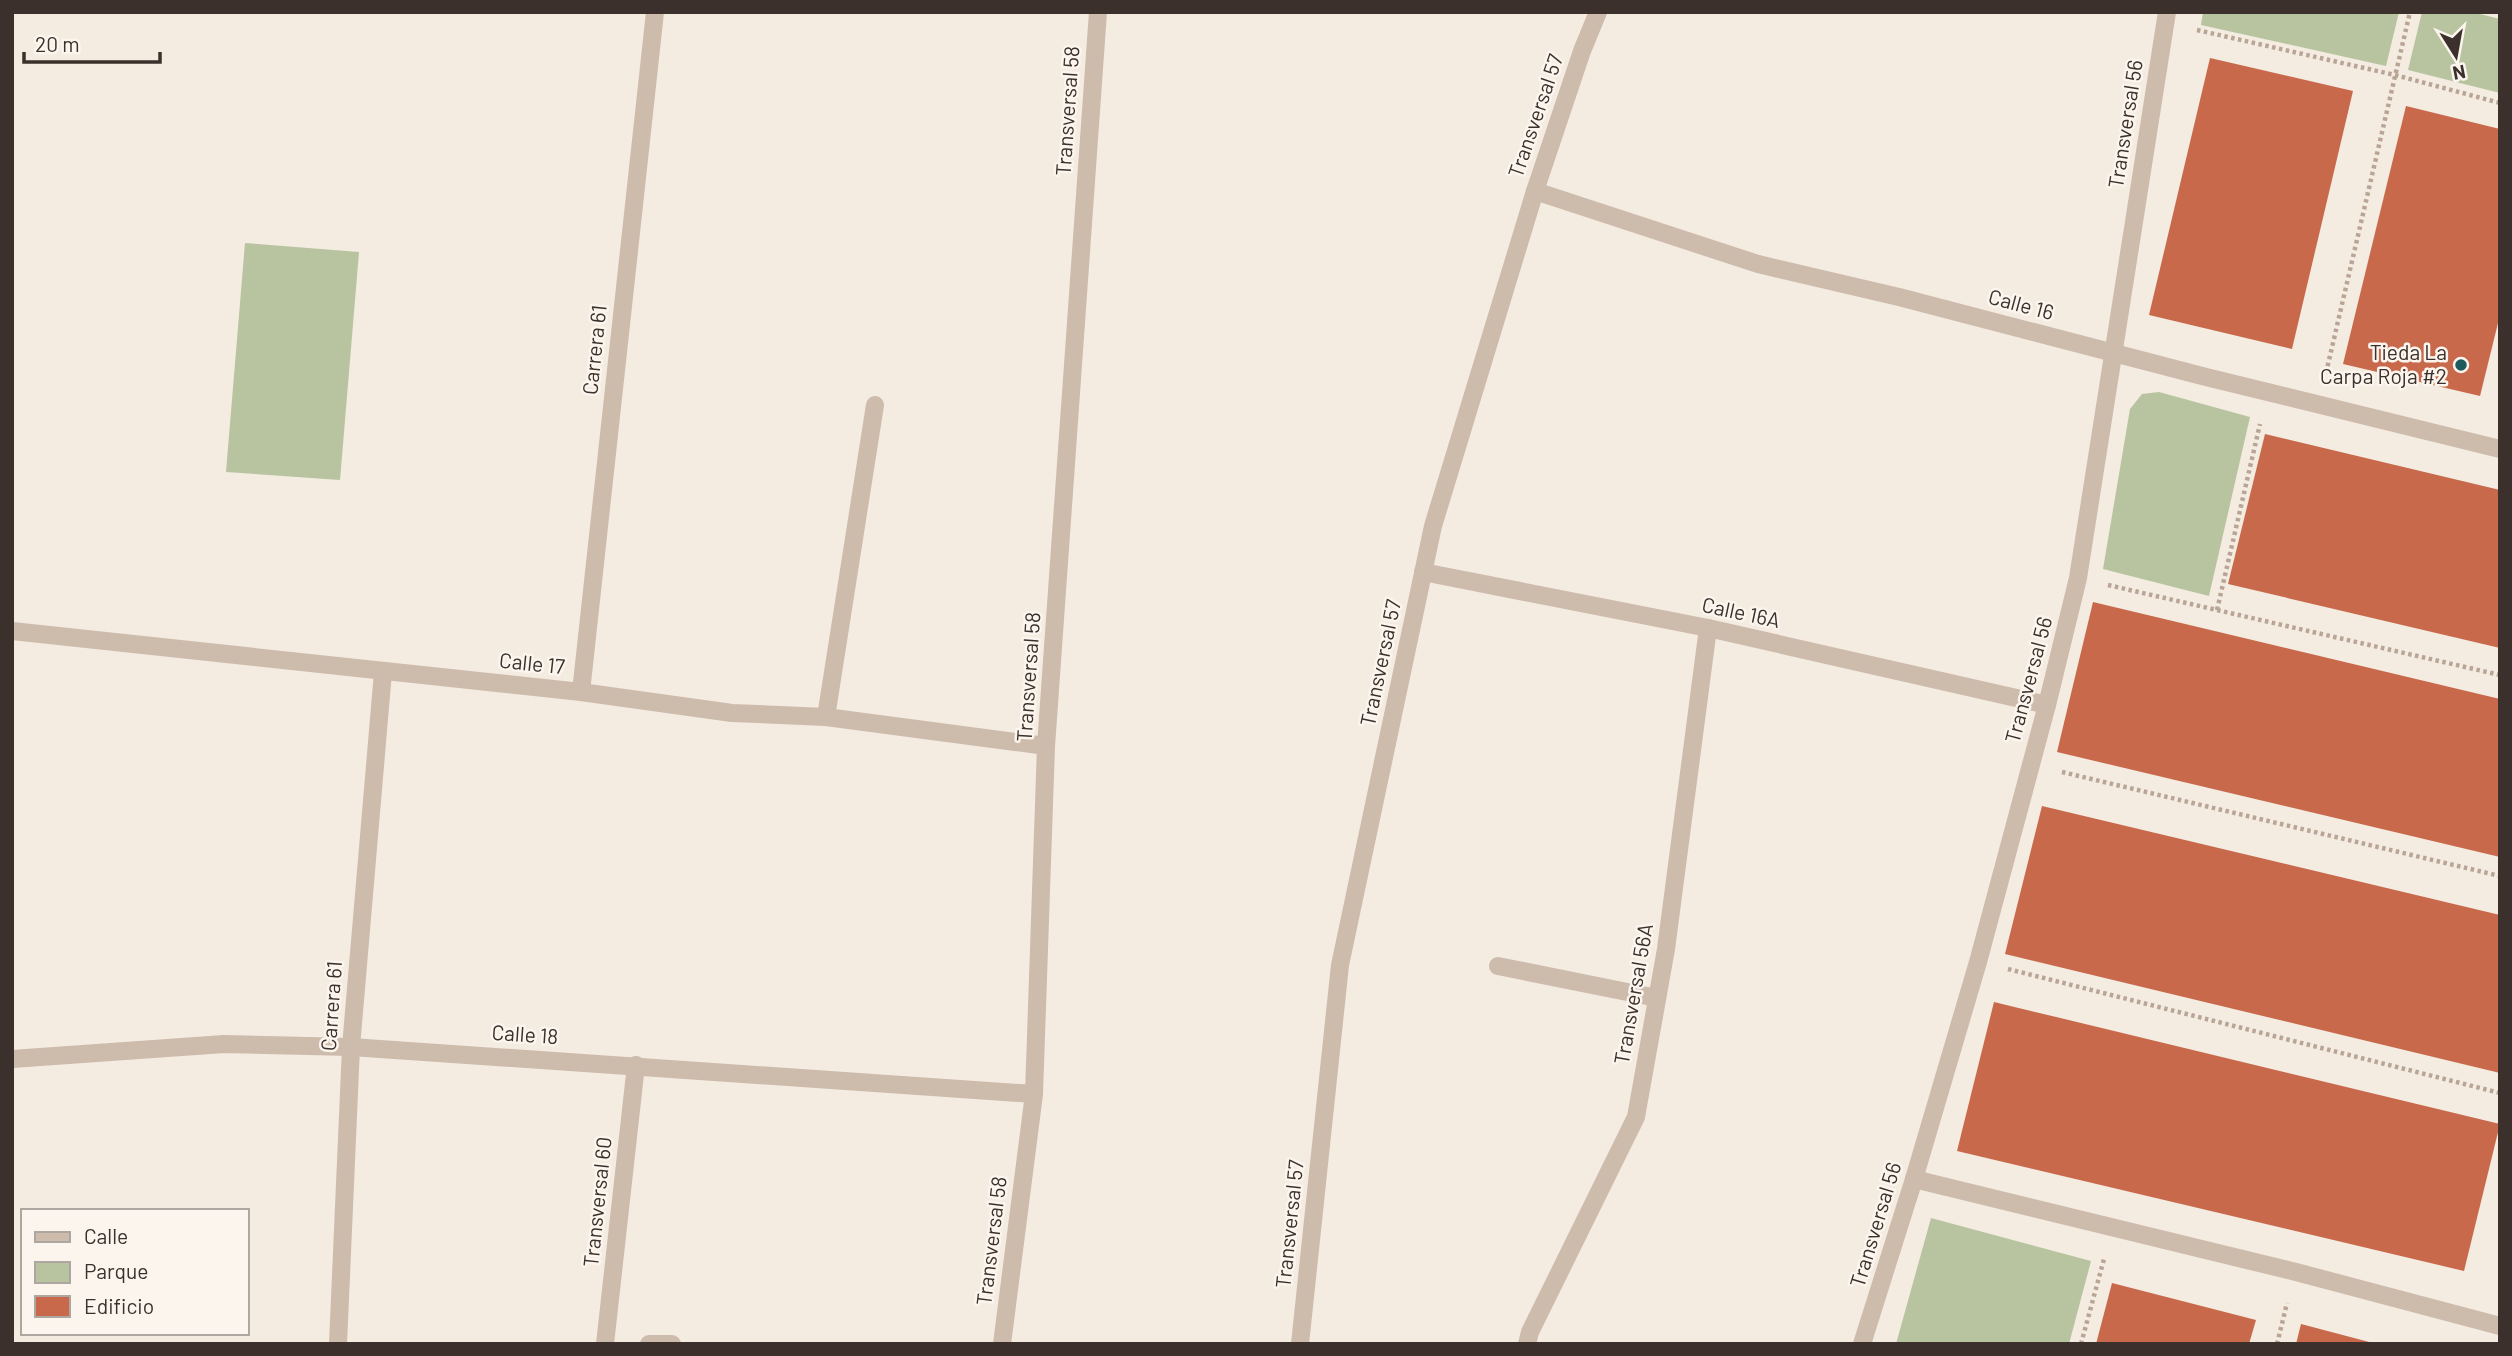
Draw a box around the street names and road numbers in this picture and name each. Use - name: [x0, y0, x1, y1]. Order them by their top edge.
- street label: Transversal 58: [1050, 45, 1084, 177]
- street label: Transversal 57: [1502, 50, 1567, 181]
- street label: Transversal 56: [2102, 58, 2147, 190]
- street label: Calle 16: [1986, 283, 2057, 324]
- street label: Carrera 61: [576, 304, 611, 396]
- street label: Calle 16A: [1700, 591, 1783, 632]
- street label: Transversal 57: [1354, 597, 1405, 728]
- street label: Transversal 58: [1011, 611, 1045, 743]
- street label: Transversal 56: [1999, 614, 2056, 746]
- street label: Calle 17: [498, 647, 566, 678]
- street label: Transversal 56A: [1608, 921, 1657, 1066]
- street label: Carrera 61: [315, 960, 346, 1052]
- street label: Calle 18: [491, 1019, 559, 1048]
- street label: Transversal 60: [577, 1135, 616, 1268]
- street label: Transversal 57: [1269, 1158, 1308, 1289]
- street label: Transversal 56: [1844, 1159, 1905, 1290]
- street label: Transversal 58: [970, 1175, 1011, 1307]

